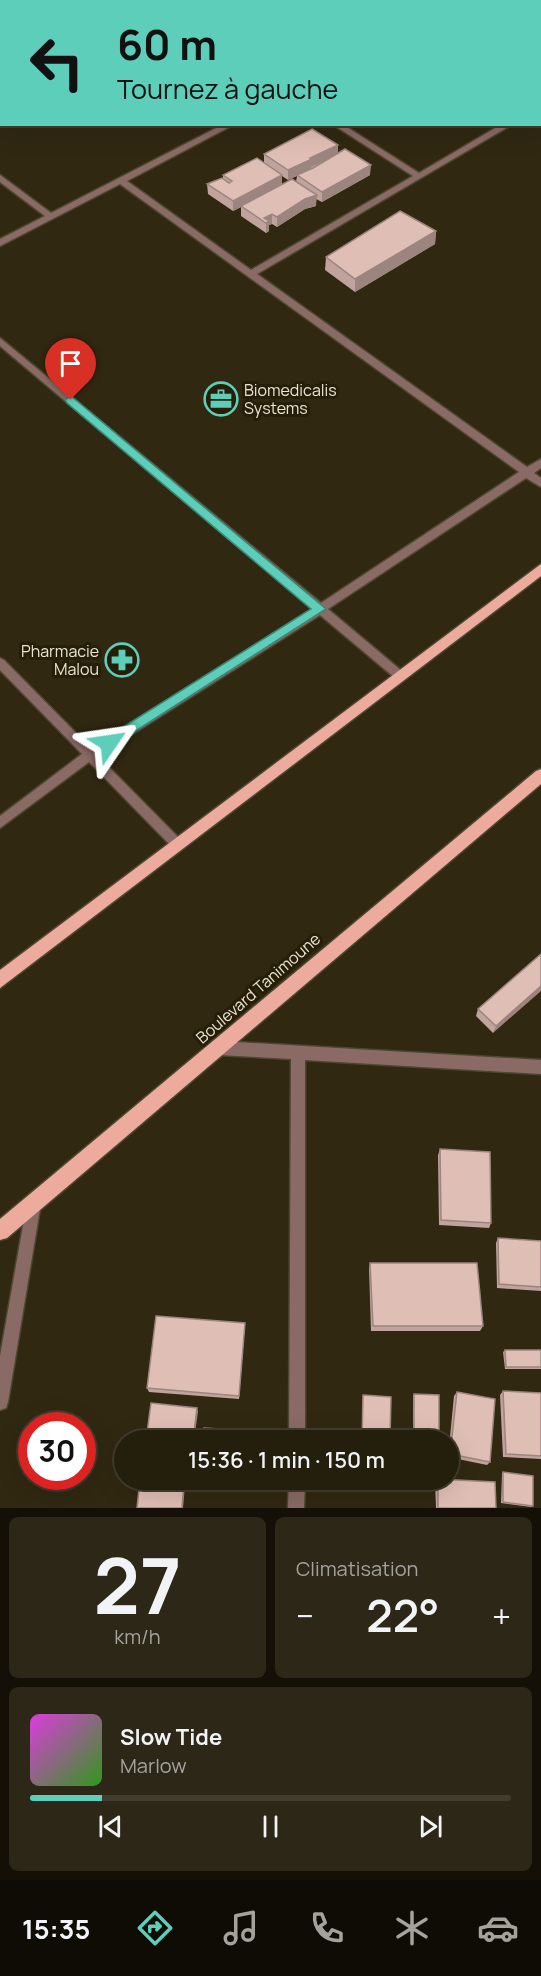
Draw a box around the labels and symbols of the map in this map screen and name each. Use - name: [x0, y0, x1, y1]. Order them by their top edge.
- pin: [45, 338, 96, 400]
- place label: Biomedicalis Systems: [244, 379, 337, 419]
- office icon: Biomedicalis Systems: [203, 381, 239, 417]
- place label: Pharmacie Malou: [21, 640, 99, 680]
- pharmacy icon: Pharmacie Malou: [104, 642, 140, 678]
- position arrow: [77, 711, 141, 775]
- street label: Boulevard Tanimoune: [191, 928, 325, 1048]
- speed limit sign: 30: [18, 1412, 96, 1490]

